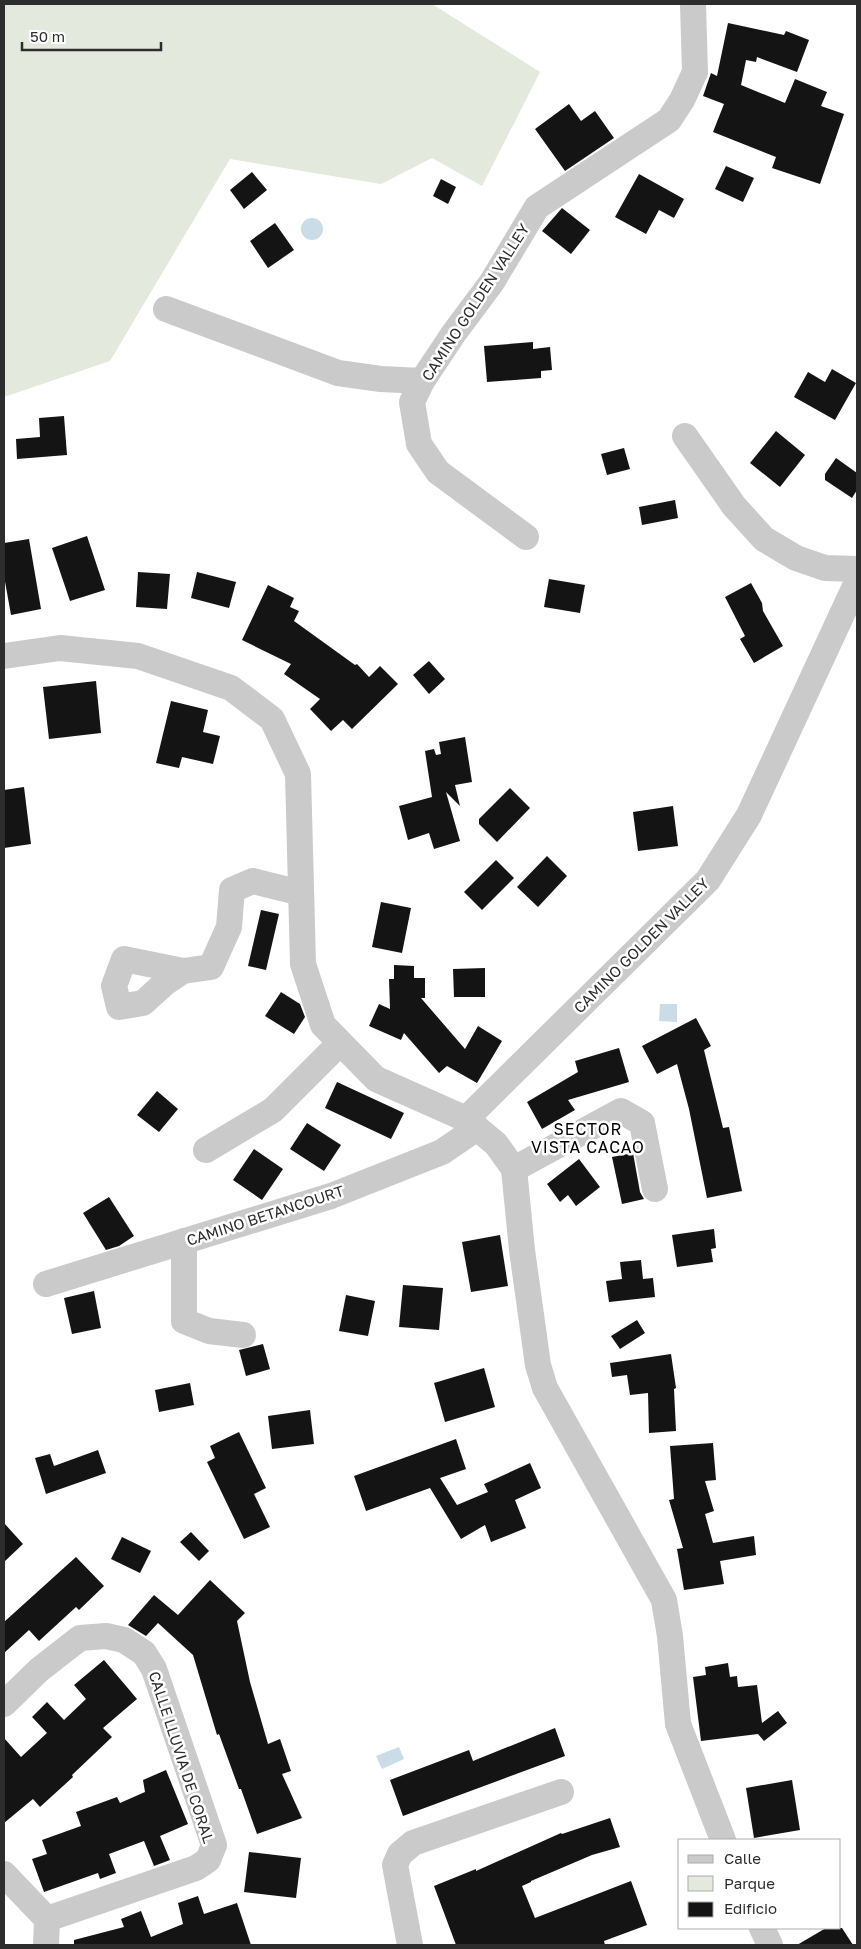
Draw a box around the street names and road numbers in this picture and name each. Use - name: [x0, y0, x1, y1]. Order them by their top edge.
- street label: CAMINO GOLDEN VALLEY: [417, 220, 533, 384]
- street label: CAMINO GOLDEN VALLEY: [570, 873, 713, 1016]
- street label: CAMINO BETANCOURT: [184, 1181, 346, 1249]
- street label: CALLE LLUVIA DE CORAL: [146, 1669, 218, 1846]

